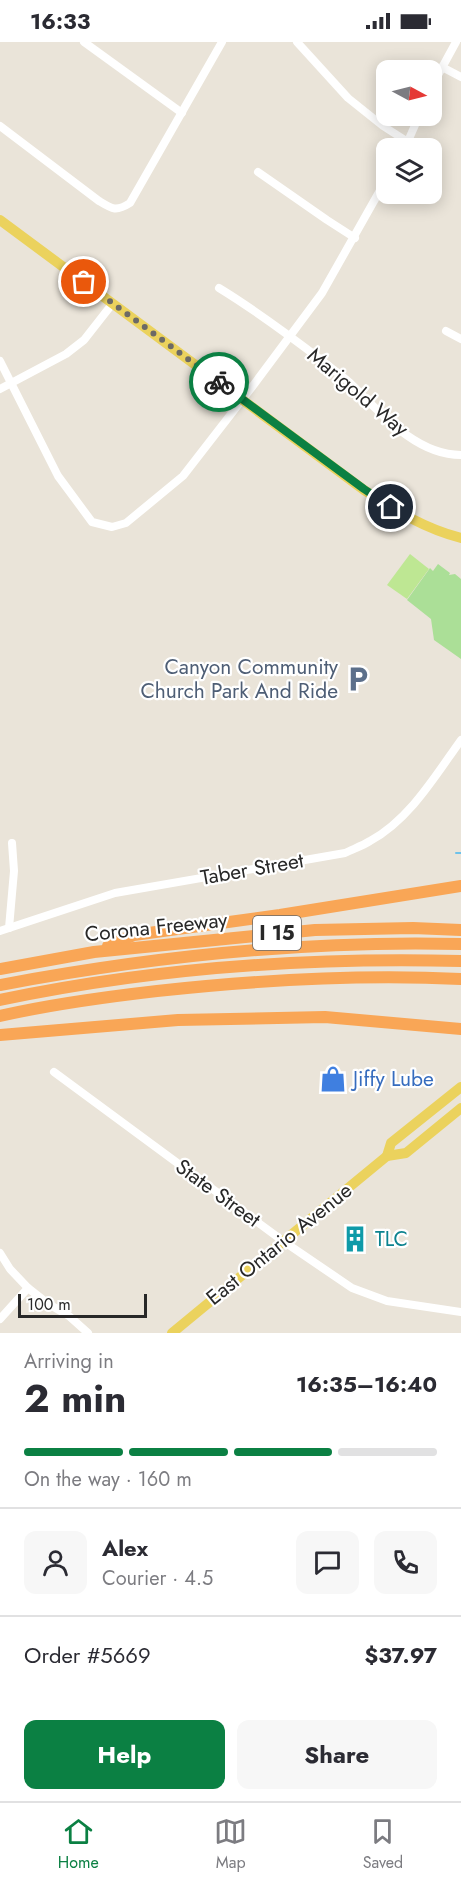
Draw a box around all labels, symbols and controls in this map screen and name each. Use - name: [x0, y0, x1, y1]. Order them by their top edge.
- text: 16:33: [30, 5, 90, 37]
- north arrow: [376, 60, 442, 126]
- map controls: [376, 60, 442, 204]
- button: layers: [376, 138, 442, 204]
- pin: [58, 256, 109, 307]
- icon: bag: [67, 265, 100, 298]
- street label: Marigold Way: [301, 341, 416, 444]
- courier: [189, 352, 249, 412]
- icon: bike: [203, 366, 236, 399]
- pin: [365, 481, 416, 532]
- icon: home: [374, 490, 407, 523]
- place label: Canyon Community Church Park And Ride: [140, 652, 339, 706]
- parking icon: Canyon Community Church Park And Ride: [343, 664, 373, 694]
- street label: Taber Street: [198, 845, 306, 893]
- street label: Corona Freeway: [83, 905, 230, 949]
- road number: I 15: [253, 916, 301, 950]
- shop icon: Jiffy Lube: [318, 1064, 348, 1094]
- place label: Jiffy Lube: [350, 1064, 434, 1094]
- street label: State Street: [169, 1152, 267, 1234]
- street label: East Ontario Avenue: [200, 1176, 359, 1312]
- building icon: TLC: [340, 1224, 370, 1254]
- place label: TLC: [375, 1224, 408, 1254]
- scale bar: [18, 1291, 147, 1318]
- text: 100 m: [27, 1293, 71, 1316]
- text: Arriving in: [24, 1347, 114, 1376]
- text: 16:35–16:40: [296, 1368, 437, 1400]
- text: 2 min: [24, 1370, 126, 1427]
- text: On the way · 160 m: [24, 1465, 192, 1494]
- button: person: [24, 1531, 87, 1594]
- button: chat: [296, 1531, 359, 1594]
- button: phone: [374, 1531, 437, 1594]
- text: Alex: [102, 1532, 148, 1564]
- text: Courier · 4.5: [102, 1564, 213, 1593]
- text: Order #5669: [24, 1639, 151, 1671]
- text: $37.97: [365, 1639, 437, 1671]
- button: Help: [24, 1720, 225, 1789]
- button: Share: [237, 1720, 437, 1789]
- tab: Home: [58, 1815, 99, 1874]
- tab: Map: [214, 1815, 247, 1874]
- tab: Saved: [363, 1815, 403, 1874]

